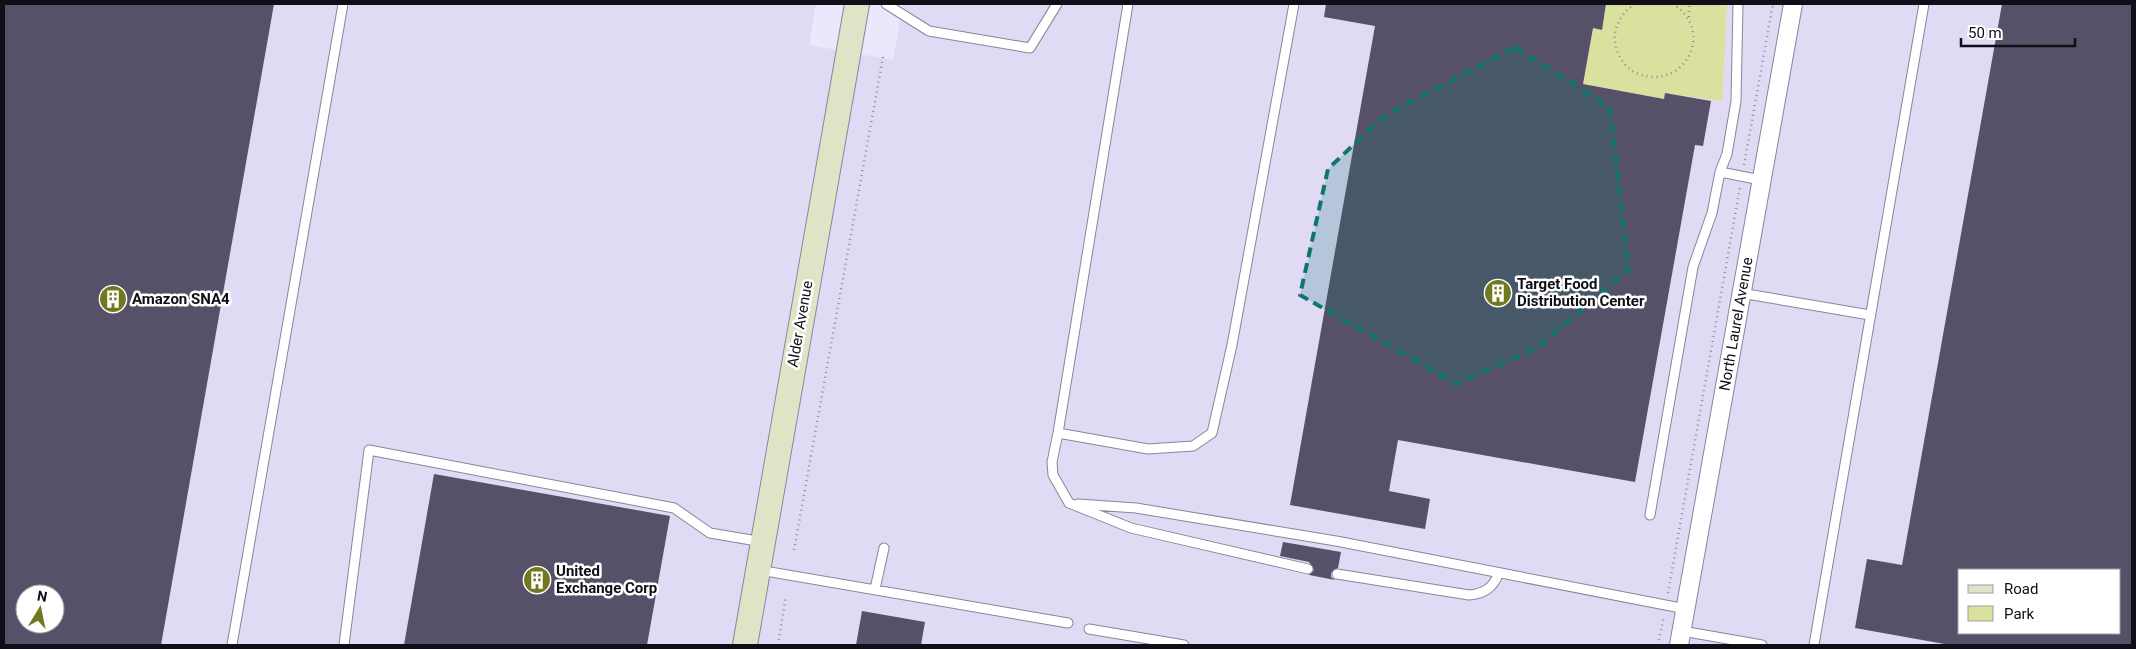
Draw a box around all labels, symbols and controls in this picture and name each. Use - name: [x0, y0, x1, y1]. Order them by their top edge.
- scale bar: [1961, 15, 2075, 47]
- text: 50 m: [1968, 24, 2002, 42]
- street label: North Laurel Avenue: [1715, 256, 1757, 392]
- place label: Target Food Distribution Center: [1517, 275, 1645, 310]
- building icon: Target Food Distribution Center: [1483, 278, 1513, 308]
- street label: Alder Avenue: [784, 279, 816, 369]
- building icon: Amazon SNA4: [98, 284, 128, 314]
- place label: Amazon SNA4: [132, 290, 230, 308]
- place label: United Exchange Corp: [556, 562, 657, 597]
- building icon: United Exchange Corp: [522, 565, 552, 595]
- legend: [1958, 569, 2121, 634]
- text: Road: [2004, 580, 2038, 598]
- north arrow: [15, 584, 65, 634]
- text: N: [36, 587, 49, 605]
- text: Park: [2004, 605, 2035, 623]

